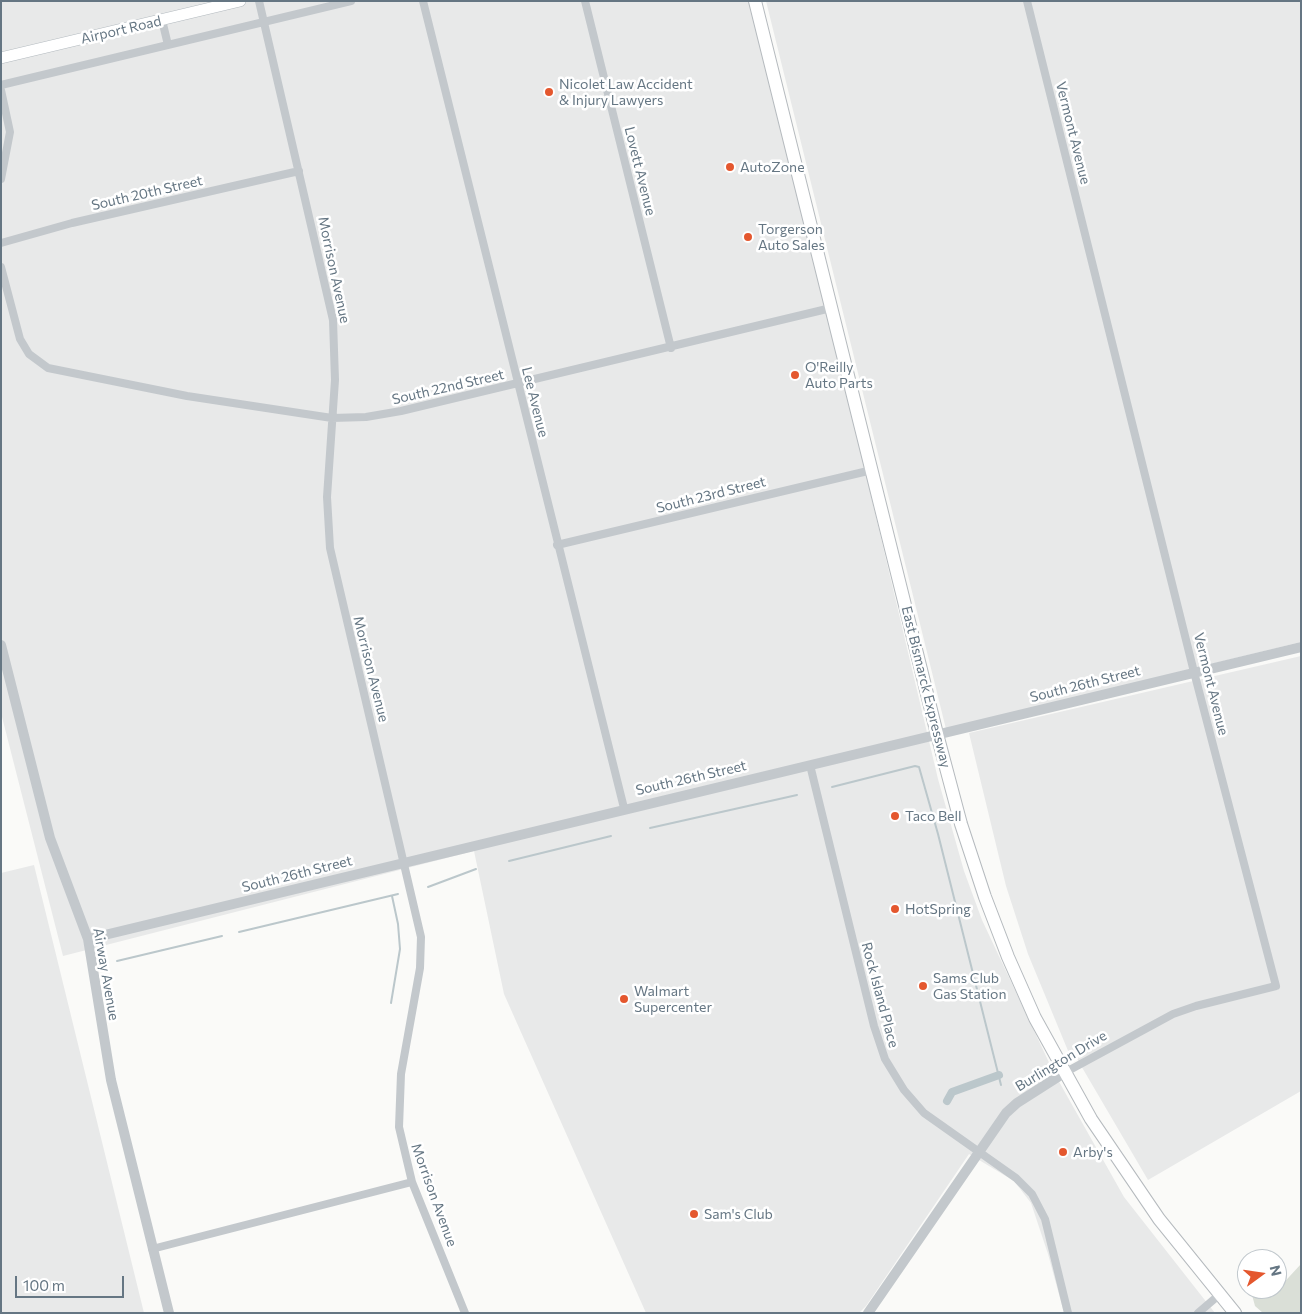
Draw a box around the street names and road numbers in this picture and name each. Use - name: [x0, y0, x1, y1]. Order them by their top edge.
- street label: Airport Road: [79, 13, 163, 47]
- street label: Vermont Avenue: [1052, 80, 1094, 186]
- street label: Lovett Avenue: [621, 125, 659, 217]
- street label: South 20th Street: [90, 172, 204, 214]
- street label: Morrison Avenue: [314, 215, 354, 325]
- street label: Lee Avenue: [518, 365, 552, 439]
- street label: South 22nd Street: [390, 366, 506, 408]
- street label: South 23rd Street: [654, 473, 768, 517]
- street label: East Bismarck Expressway: [898, 604, 954, 770]
- street label: Morrison Avenue: [350, 614, 392, 724]
- street label: Vermont Avenue: [1190, 631, 1232, 737]
- street label: South 26th Street: [1028, 662, 1142, 706]
- street label: South 26th Street: [634, 757, 748, 799]
- street label: South 26th Street: [240, 852, 354, 896]
- street label: Airway Avenue: [90, 926, 122, 1022]
- street label: Rock Island Place: [858, 940, 902, 1050]
- street label: Burlington Drive: [1012, 1027, 1110, 1095]
- street label: Morrison Avenue: [408, 1141, 460, 1249]

